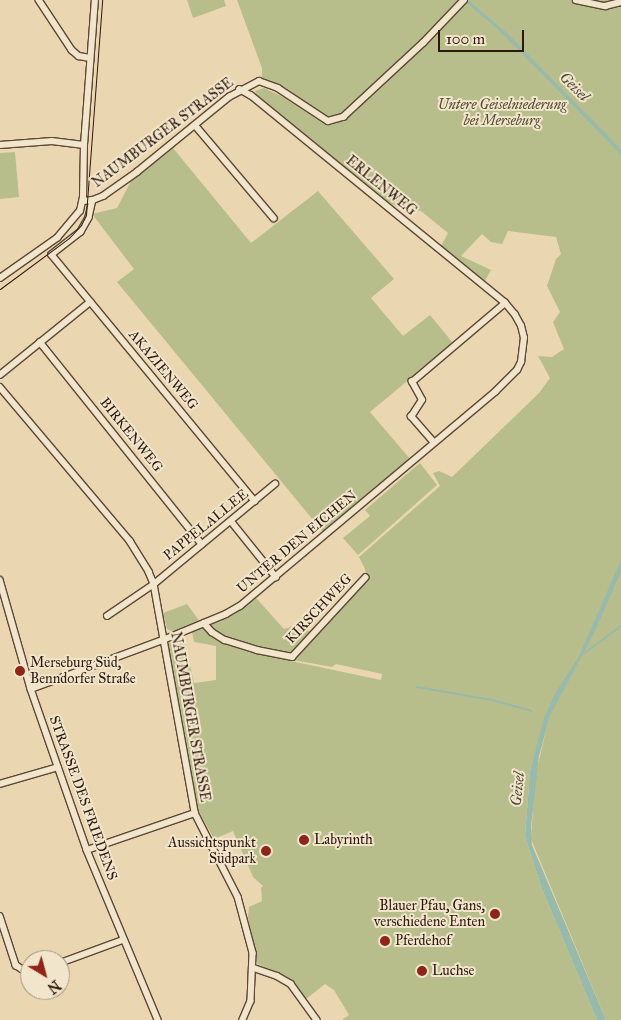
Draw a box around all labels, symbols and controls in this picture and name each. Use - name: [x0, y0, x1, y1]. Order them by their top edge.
- scale bar: [441, 20, 527, 52]
- text: 100 m: [446, 30, 485, 48]
- water label: Geisel: [556, 69, 592, 105]
- street label: NAUMBURGER STRASSE: [89, 75, 237, 191]
- park label: Untere Geiselniederung bei Merseburg: [438, 97, 566, 130]
- street label: ERLENWEG: [342, 153, 420, 219]
- street label: AKAZIENWEG: [125, 327, 201, 413]
- street label: BIRKENWEG: [96, 395, 166, 475]
- street label: PAPPELALLEE: [160, 486, 252, 564]
- street label: UNTER DEN EICHEN: [234, 487, 360, 597]
- street label: KIRSCHWEG: [282, 571, 356, 647]
- street label: NAUMBURGER STRASSE: [167, 631, 213, 803]
- place label: Merseburg Süd, Benndorfer Straße: [30, 655, 136, 688]
- marker: Merseburg Süd, Benndorfer Straße: [14, 665, 26, 677]
- street label: STRASSE DES FRIEDENS: [45, 713, 121, 883]
- water label: Geisel: [507, 771, 529, 807]
- place label: Labyrinth: [314, 832, 373, 848]
- marker: Labyrinth: [298, 834, 310, 846]
- place label: Aussichtspunkt Südpark: [168, 835, 256, 868]
- marker: Aussichtspunkt Südpark: [260, 845, 272, 857]
- place label: Blauer Pfau, Gans, verschiedene Enten: [374, 898, 485, 930]
- marker: Blauer Pfau, Gans, verschiedene Enten: [489, 908, 501, 920]
- place label: Pferdehof: [395, 933, 451, 949]
- marker: Pferdehof: [379, 935, 391, 947]
- north arrow: [20, 950, 70, 1000]
- place label: Luchse: [432, 963, 474, 979]
- marker: Luchse: [416, 965, 428, 977]
- text: N: [44, 976, 64, 997]

